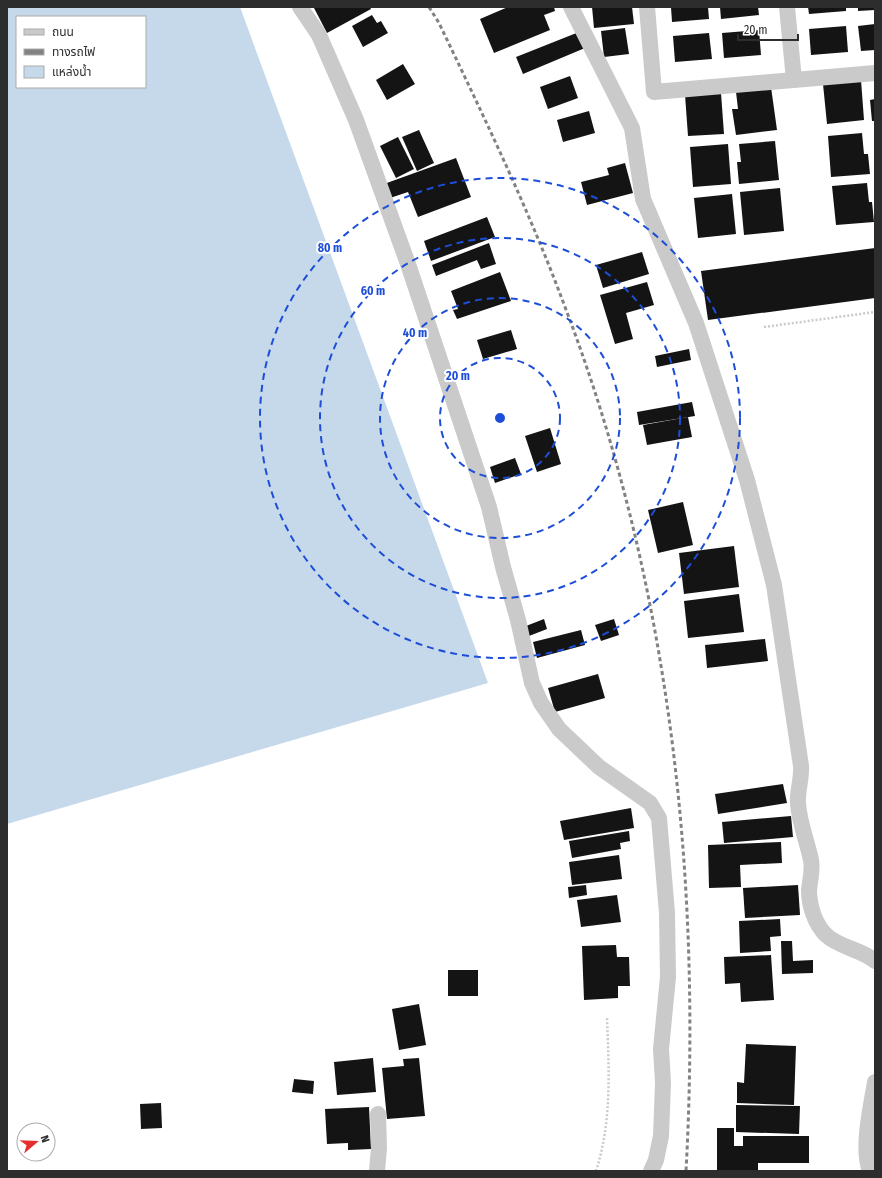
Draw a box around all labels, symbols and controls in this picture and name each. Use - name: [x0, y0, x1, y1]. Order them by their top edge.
- legend: [16, 16, 146, 88]
- scale bar: [738, 16, 798, 42]
- text: 20 m: [744, 23, 768, 37]
- text: ถนน: [52, 25, 74, 39]
- text: ทางรถไฟ: [52, 45, 95, 59]
- text: แหล่งน้ำ: [52, 63, 91, 79]
- text: 80 m: [318, 241, 342, 255]
- text: 60 m: [361, 284, 385, 298]
- text: 40 m: [403, 326, 427, 340]
- text: 20 m: [445, 369, 470, 383]
- centre of rings: [493, 411, 507, 425]
- north arrow: [16, 1122, 56, 1162]
- text: N: [38, 1134, 52, 1144]

